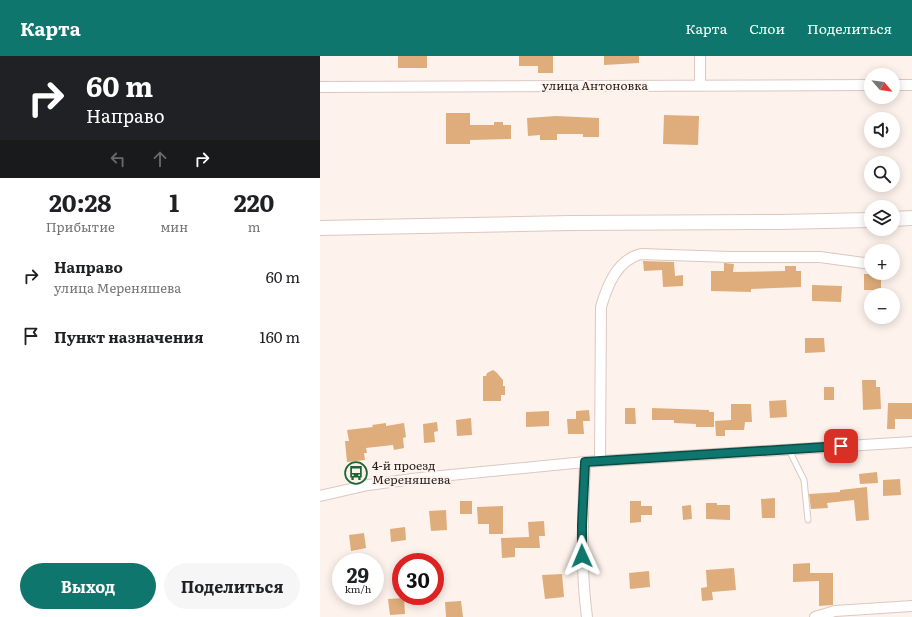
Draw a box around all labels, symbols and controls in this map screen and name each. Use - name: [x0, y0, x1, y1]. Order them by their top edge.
- text: Карта: [20, 14, 81, 42]
- text: Карта: [685, 18, 727, 38]
- text: Слои: [749, 18, 785, 38]
- text: Поделиться: [807, 18, 892, 38]
- text: 60 m: [86, 64, 153, 106]
- north arrow: [864, 68, 900, 104]
- map controls: [864, 68, 900, 324]
- icon: right: [20, 72, 72, 124]
- street label: улица Антоновка: [542, 76, 648, 94]
- text: Направо: [86, 102, 164, 129]
- button: sound: [864, 112, 900, 148]
- icon: left: [107, 148, 129, 170]
- icon: ahead: [149, 148, 171, 170]
- icon: right: [191, 148, 213, 170]
- button: search: [864, 156, 900, 192]
- text: 20:28: [49, 184, 111, 219]
- text: 1: [169, 184, 179, 219]
- text: 220: [234, 184, 274, 219]
- button: layers: [864, 200, 900, 236]
- text: Прибытие: [46, 217, 115, 236]
- text: мин: [160, 217, 188, 236]
- text: m: [248, 217, 260, 236]
- button: +: [864, 244, 900, 280]
- text: Направо: [54, 255, 123, 278]
- icon: right: [20, 265, 42, 287]
- text: 60 m: [266, 265, 300, 288]
- text: улица Мереняшева: [54, 278, 181, 297]
- button: −: [864, 288, 900, 324]
- icon: arrive: [20, 325, 42, 347]
- text: Пункт назначения: [54, 325, 204, 348]
- text: 160 m: [260, 325, 300, 348]
- pin: [824, 429, 858, 463]
- icon: arrive: [830, 435, 852, 457]
- place label: 4-й проезд Мереняшева: [372, 456, 451, 488]
- bus stop icon: 4-й проезд Мереняшева: [343, 460, 369, 486]
- position arrow: [561, 535, 603, 577]
- speed limit sign: 30: [392, 553, 444, 605]
- text: 29: [347, 559, 369, 589]
- button: Выход: [20, 563, 156, 609]
- button: Поделиться: [164, 563, 300, 609]
- text: km/h: [345, 581, 371, 596]

